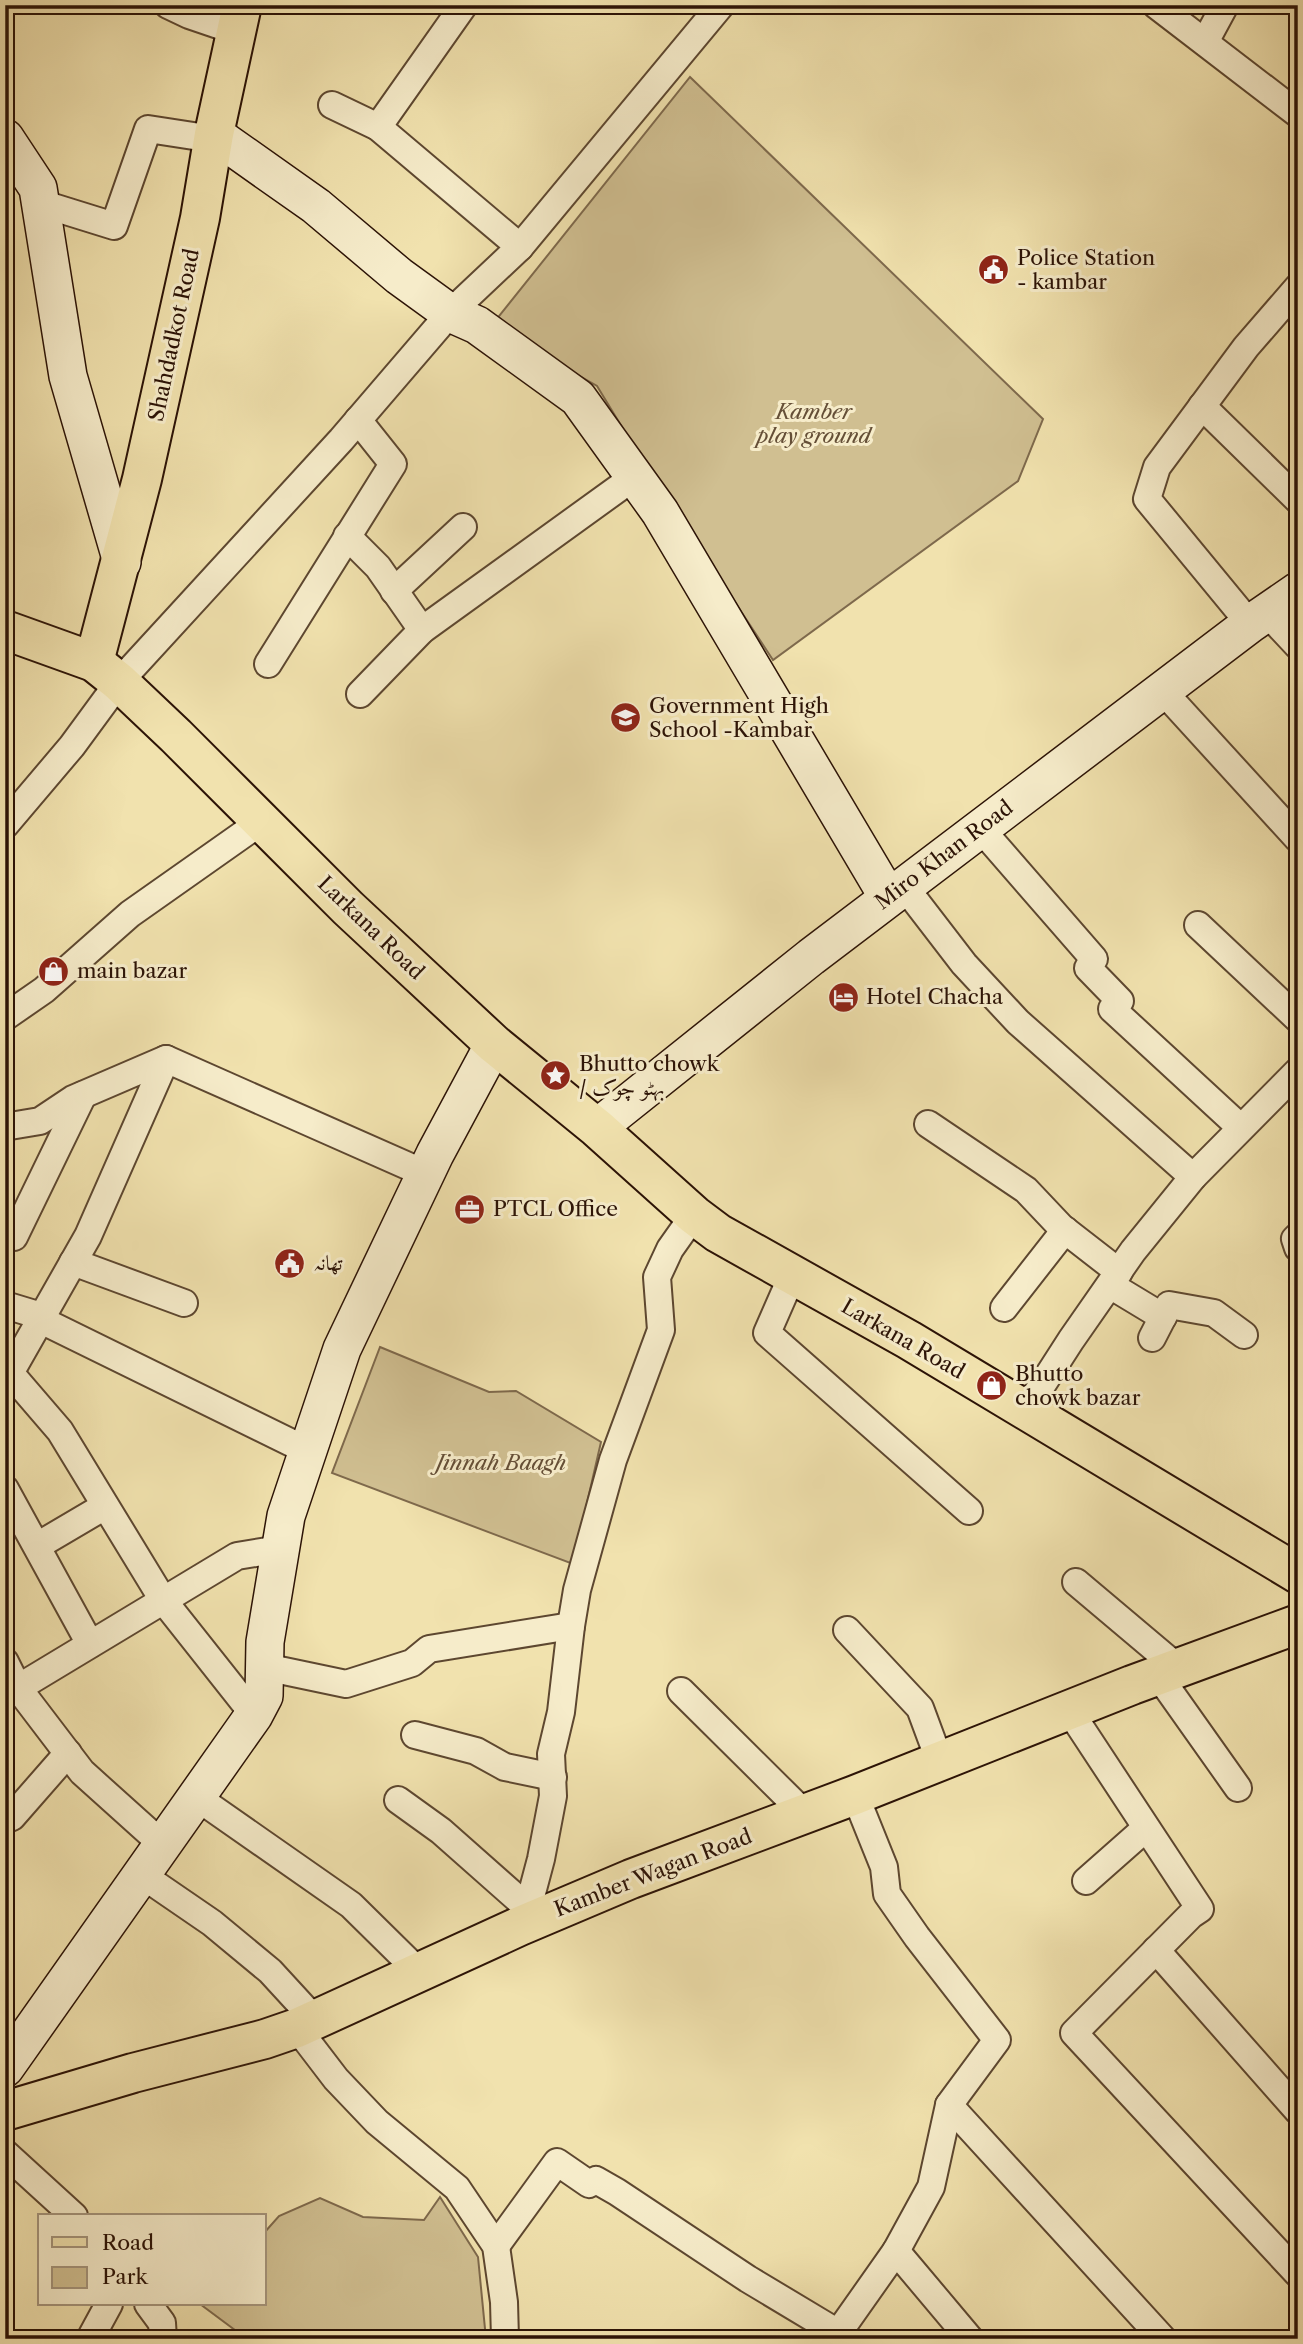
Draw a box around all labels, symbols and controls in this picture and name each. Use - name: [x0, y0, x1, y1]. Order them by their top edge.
- place label: Police Station - kambar: [1017, 245, 1155, 294]
- street label: Shahdadkot Road: [143, 246, 204, 423]
- public building icon: Police Station - kambar: [977, 253, 1011, 287]
- park label: Kamber play ground: [752, 399, 873, 448]
- place label: Government High School -Kambar: [649, 693, 829, 742]
- school or university icon: Government High School -Kambar: [609, 701, 643, 735]
- street label: Miro Khan Road: [870, 795, 1018, 915]
- street label: Larkana Road: [313, 871, 430, 985]
- shop icon: main bazar: [37, 954, 71, 988]
- place label: main bazar: [77, 958, 187, 983]
- hotel icon: Hotel Chacha: [826, 980, 860, 1014]
- place label: Hotel Chacha: [866, 984, 1004, 1009]
- place label: Bhutto chowk / بہٹو چوک: [579, 1051, 720, 1102]
- place icon: Bhutto chowk / بہٹو چوک: [539, 1059, 573, 1093]
- office icon: PTCL Office: [453, 1192, 487, 1226]
- place label: PTCL Office: [493, 1196, 618, 1221]
- public building icon: تھانہ: [273, 1246, 307, 1280]
- place label: تھانہ: [313, 1250, 344, 1275]
- street label: Larkana Road: [837, 1293, 969, 1384]
- place label: Bhutto chowk bazar: [1015, 1361, 1141, 1410]
- shop icon: Bhutto chowk bazar: [975, 1369, 1009, 1403]
- park label: Jinnah Baagh: [430, 1450, 566, 1475]
- street label: Kamber Wagan Road: [551, 1823, 755, 1922]
- legend: [38, 2214, 266, 2306]
- text: Road: [102, 2230, 154, 2255]
- text: Park: [102, 2264, 148, 2289]

